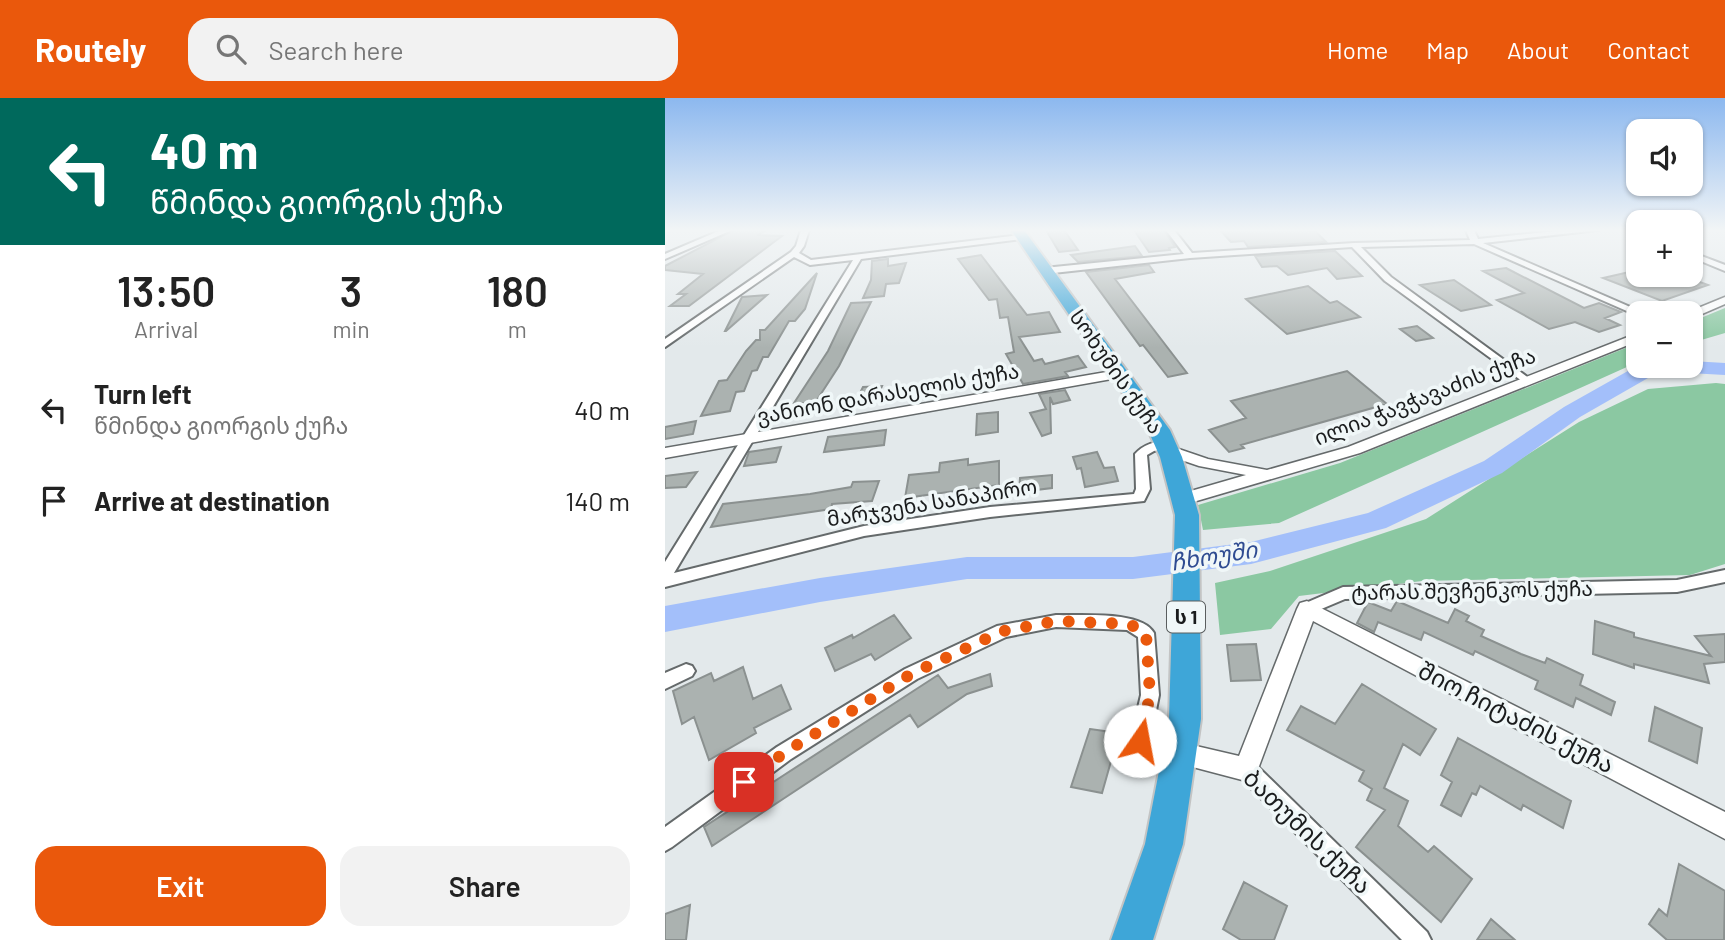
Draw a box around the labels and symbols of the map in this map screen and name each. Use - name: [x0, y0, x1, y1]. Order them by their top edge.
- street label: სოხუმის ქუჩა: [1064, 304, 1169, 438]
- street label: ილია ჭავჭავაძის ქუჩა: [1310, 342, 1539, 451]
- street label: ვანიონ დარასელის ქუჩა: [755, 357, 1021, 430]
- street label: მარჯვენა სანაპირო: [825, 473, 1039, 531]
- water label: ჩხოუში: [1169, 534, 1260, 577]
- street label: ტარას შევჩენკოს ქუჩა: [1351, 575, 1593, 605]
- road number: ს 1: [1167, 602, 1205, 632]
- street label: შიო ჩიტაძის ქუჩა: [1414, 655, 1619, 779]
- position arrow: [1103, 704, 1177, 778]
- pin: [714, 752, 774, 812]
- street label: ბათუმის ქუჩა: [1237, 763, 1378, 900]

